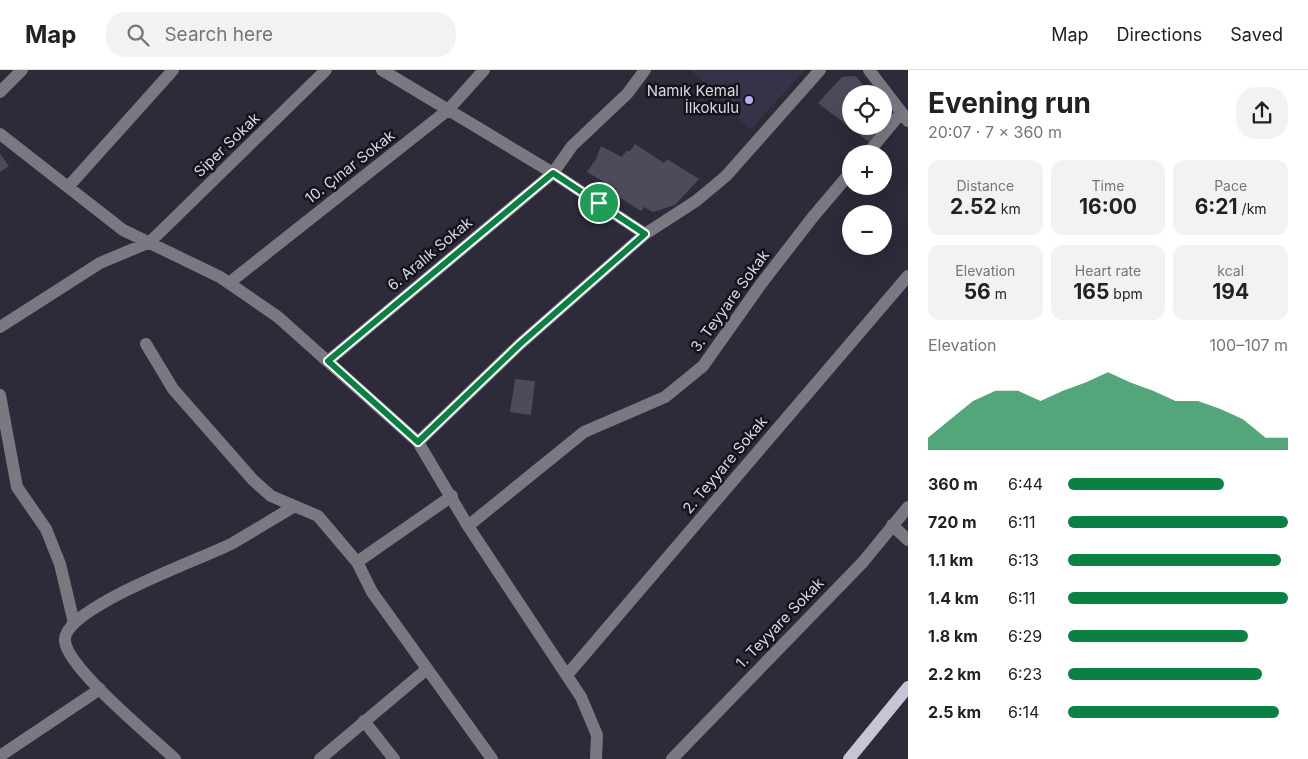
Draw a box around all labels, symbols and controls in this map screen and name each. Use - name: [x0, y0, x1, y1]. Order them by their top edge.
- search box: [106, 12, 456, 57]
- text: Map: [25, 20, 76, 49]
- icon: search: [124, 21, 152, 49]
- text: Search here: [164, 23, 273, 46]
- text: Map: [1051, 24, 1089, 45]
- text: Directions: [1117, 24, 1202, 45]
- text: Saved: [1230, 24, 1283, 45]
- place label: Namık Kemal İlkokulu: [647, 81, 739, 117]
- map controls: [842, 85, 892, 255]
- button: locate: [842, 85, 892, 135]
- text: Evening run: [928, 86, 1091, 120]
- button: share: [1236, 87, 1288, 139]
- marker: Namık Kemal İlkokulu: [743, 94, 755, 106]
- street label: Siper Sokak: [190, 108, 264, 181]
- text: 20:07 · 7 × 360 m: [928, 122, 1062, 142]
- street label: 10. Çınar Sokak: [301, 125, 399, 208]
- button: +: [842, 145, 892, 195]
- text: Distance: [956, 177, 1014, 194]
- text: Time: [1092, 177, 1124, 194]
- text: Pace: [1214, 177, 1247, 194]
- pin: [578, 182, 620, 224]
- icon: arrive: [585, 189, 613, 217]
- text: 2.52: [950, 194, 997, 219]
- text: 16:00: [1079, 194, 1137, 219]
- text: 6:21: [1195, 194, 1238, 219]
- text: km: [997, 200, 1021, 217]
- text: /km: [1238, 200, 1267, 217]
- button: −: [842, 205, 892, 255]
- street label: 6. Aralık Sokak: [383, 212, 477, 295]
- street label: 3. Teyyare Sokak: [686, 245, 773, 355]
- text: Elevation: [955, 262, 1015, 279]
- text: Heart rate: [1075, 262, 1141, 279]
- text: kcal: [1217, 262, 1244, 279]
- text: 56: [964, 279, 991, 304]
- text: 165: [1073, 279, 1109, 304]
- text: 194: [1212, 279, 1249, 304]
- text: m: [991, 285, 1007, 302]
- text: bpm: [1109, 285, 1143, 302]
- text: Elevation: [928, 335, 997, 355]
- text: 100–107 m: [1209, 335, 1288, 355]
- street label: 2. Teyyare Sokak: [678, 411, 772, 517]
- text: 360 m: [928, 474, 978, 494]
- text: 6:44: [1008, 474, 1043, 494]
- text: 720 m: [928, 512, 977, 532]
- text: 6:11: [1008, 512, 1036, 532]
- text: 1.1 km: [928, 550, 973, 570]
- text: 6:13: [1008, 550, 1039, 570]
- street label: 1. Teyyare Sokak: [732, 573, 828, 672]
- text: 1.4 km: [928, 588, 979, 608]
- text: 6:11: [1008, 588, 1036, 608]
- text: 1.8 km: [928, 626, 978, 646]
- text: 6:29: [1008, 626, 1042, 646]
- text: 2.2 km: [928, 664, 981, 684]
- text: 6:23: [1008, 664, 1042, 684]
- text: 2.5 km: [928, 702, 981, 722]
- text: 6:14: [1008, 702, 1039, 722]

